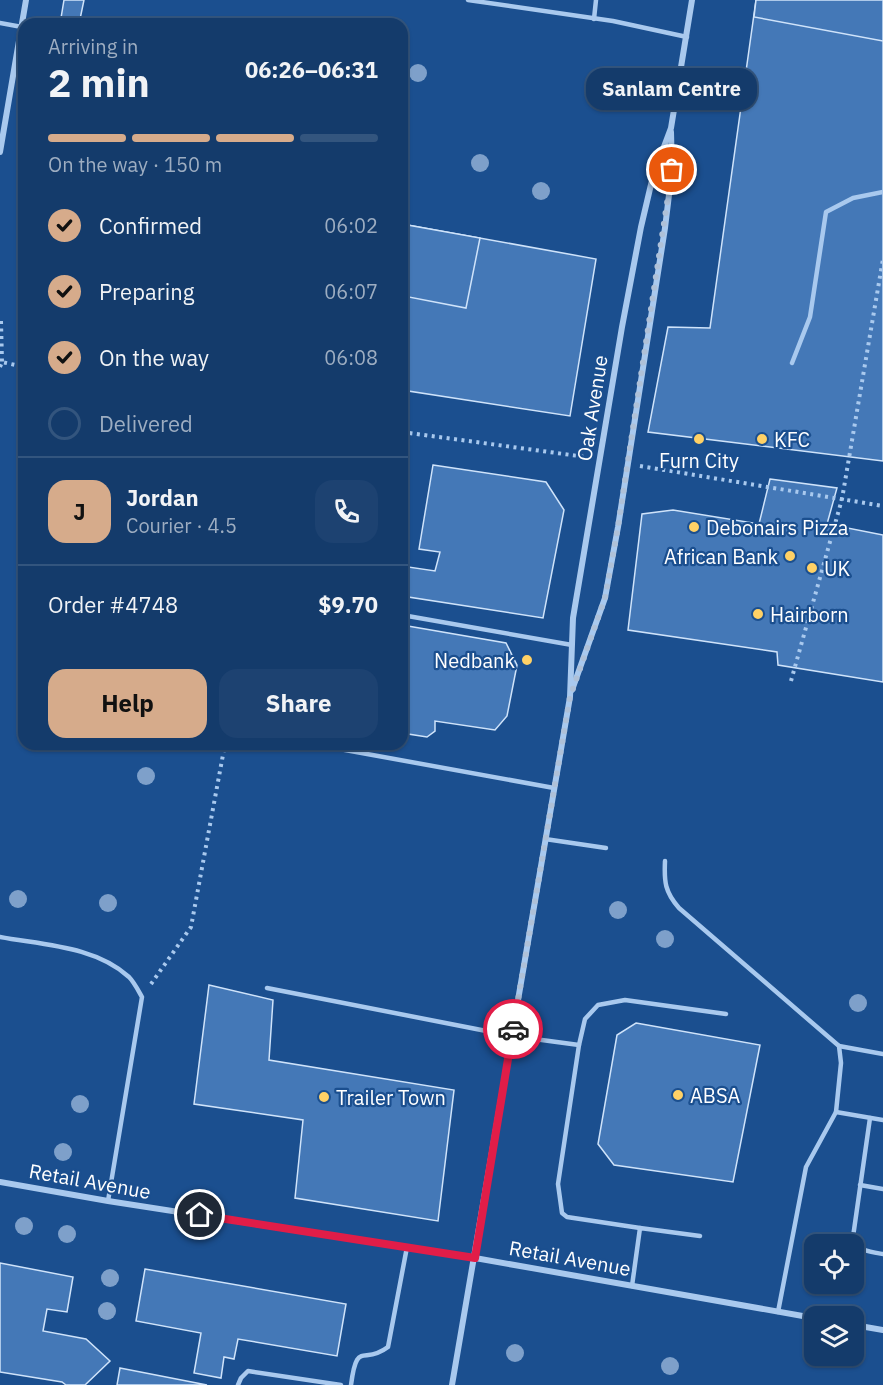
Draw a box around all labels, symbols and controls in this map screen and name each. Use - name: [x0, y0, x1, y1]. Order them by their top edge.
- text: Arriving in: [48, 33, 138, 60]
- text: 06:26–06:31: [245, 55, 378, 84]
- text: 2 min: [48, 57, 150, 108]
- callout: Sanlam Centre: [586, 68, 758, 110]
- text: Sanlam Centre: [602, 75, 741, 102]
- pin: [646, 144, 697, 195]
- text: On the way · 150 m: [48, 151, 222, 178]
- icon: bag: [655, 153, 688, 186]
- icon: check: [48, 209, 81, 242]
- text: Confirmed: [99, 211, 202, 240]
- text: 06:02: [324, 212, 378, 239]
- icon: check: [48, 275, 81, 308]
- text: Preparing: [99, 277, 194, 306]
- text: 06:07: [324, 278, 378, 305]
- icon: check: [48, 341, 81, 374]
- text: On the way: [99, 343, 209, 372]
- text: 06:08: [324, 344, 378, 371]
- street label: Oak Avenue: [570, 353, 614, 463]
- text: Delivered: [99, 409, 193, 438]
- place label: KFC: [774, 426, 810, 453]
- marker: Furn City: [692, 432, 706, 446]
- marker: KFC: [755, 432, 769, 446]
- place label: Furn City: [659, 447, 739, 474]
- button: phone: [315, 480, 378, 543]
- text: Jordan: [126, 483, 199, 512]
- text: J: [73, 497, 86, 526]
- text: Courier · 4.5: [126, 512, 237, 539]
- place label: Debonairs Pizza: [706, 514, 849, 541]
- marker: Debonairs Pizza: [687, 520, 701, 534]
- place label: African Bank: [664, 543, 778, 570]
- marker: African Bank: [783, 549, 797, 563]
- place label: UK: [824, 555, 851, 582]
- marker: UK: [805, 561, 819, 575]
- text: Order #4748: [48, 590, 178, 619]
- text: $9.70: [318, 590, 378, 619]
- place label: Hairborn: [770, 601, 849, 628]
- marker: Hairborn: [751, 607, 765, 621]
- place label: Nedbank: [434, 647, 515, 674]
- marker: Nedbank: [520, 653, 534, 667]
- button: Help: [48, 669, 207, 738]
- button: Share: [219, 669, 378, 738]
- courier: [483, 999, 543, 1059]
- icon: car: [497, 1013, 530, 1046]
- place label: ABSA: [690, 1082, 741, 1109]
- place label: Trailer Town: [336, 1084, 446, 1111]
- marker: ABSA: [671, 1088, 685, 1102]
- marker: Trailer Town: [317, 1090, 331, 1104]
- street label: Retail Avenue: [27, 1157, 153, 1205]
- pin: [174, 1189, 225, 1240]
- icon: home: [183, 1198, 216, 1231]
- street label: Retail Avenue: [507, 1234, 633, 1282]
- map controls: [804, 1234, 864, 1366]
- button: locate: [804, 1234, 864, 1294]
- button: layers: [804, 1306, 864, 1366]

